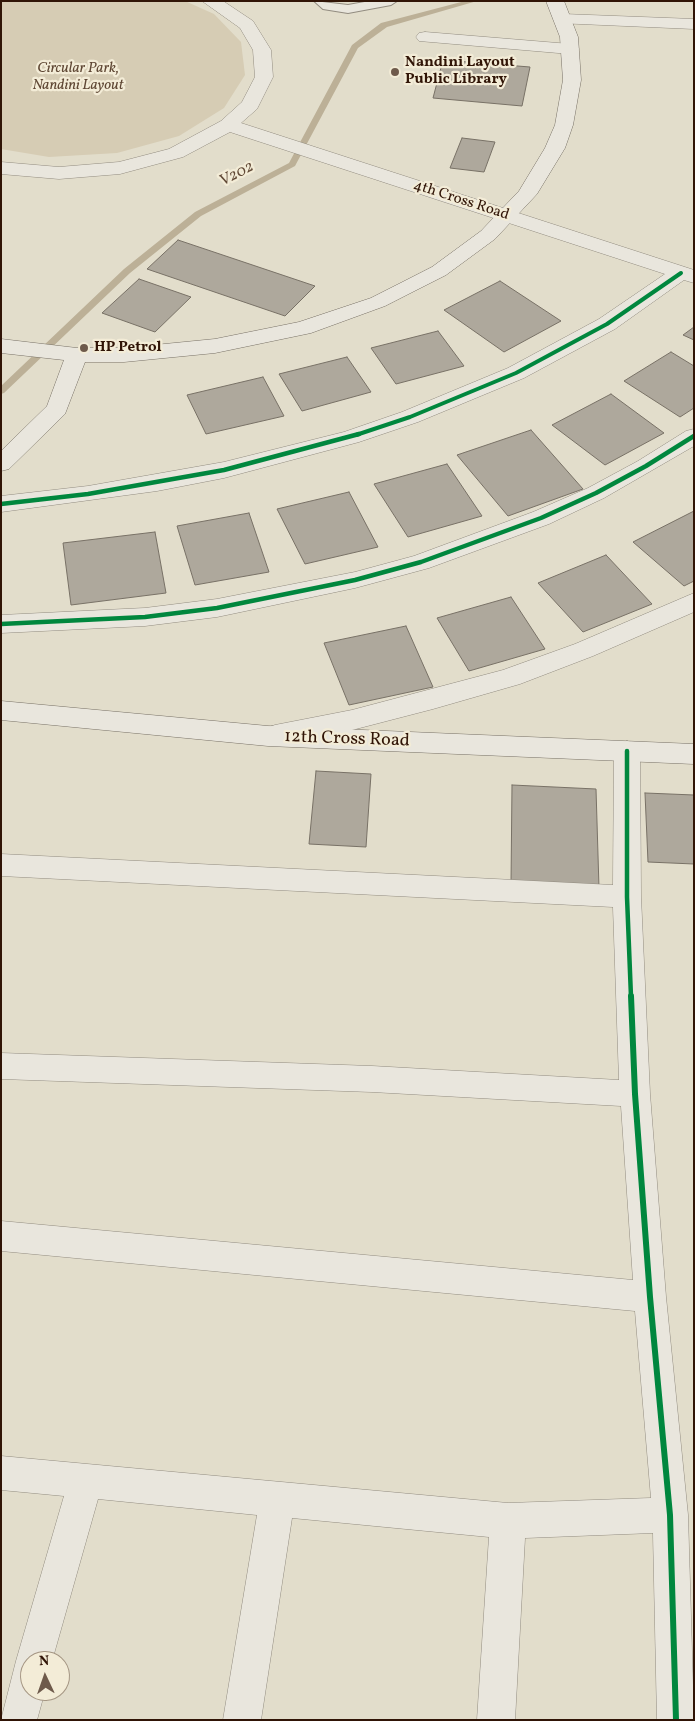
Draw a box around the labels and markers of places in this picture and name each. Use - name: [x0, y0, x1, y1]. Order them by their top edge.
- place label: Nandini Layout Public Library: [405, 54, 515, 89]
- marker: Nandini Layout Public Library: [389, 66, 401, 78]
- place label: HP Petrol: [94, 339, 162, 357]
- marker: HP Petrol: [78, 342, 90, 354]

